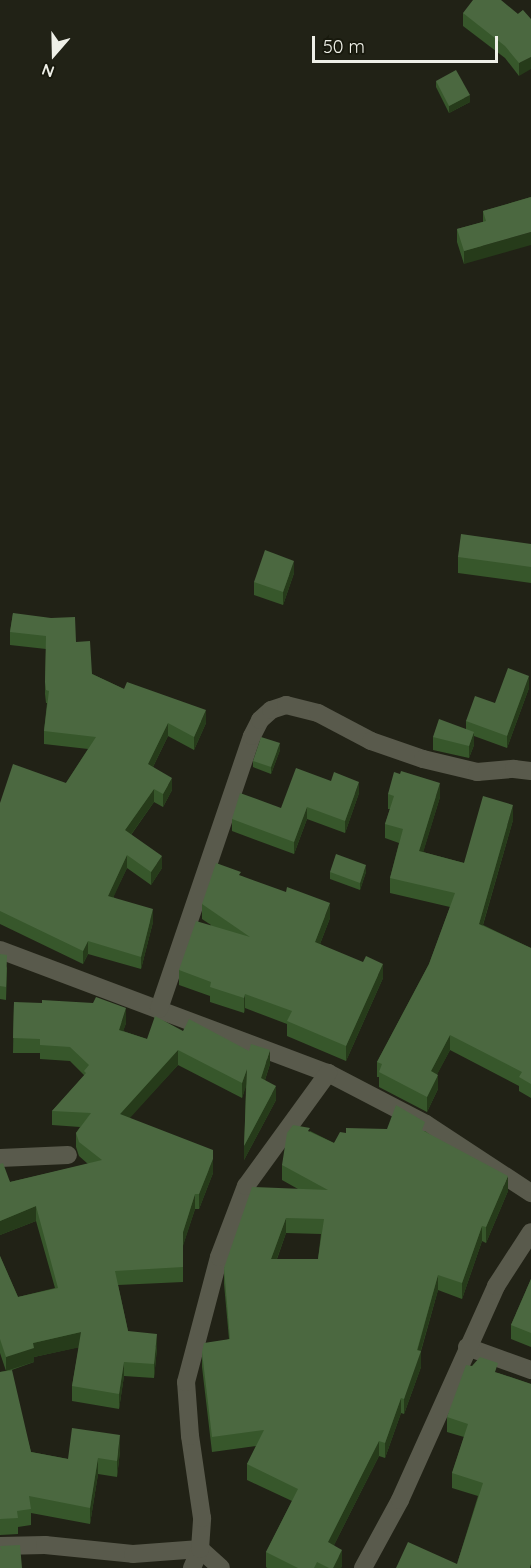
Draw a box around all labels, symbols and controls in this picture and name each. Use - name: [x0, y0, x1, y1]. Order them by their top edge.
- north arrow: [24, 24, 84, 84]
- scale bar: [315, 24, 501, 62]
- text: 50 m: [323, 35, 365, 58]
- text: N: [39, 60, 57, 82]

